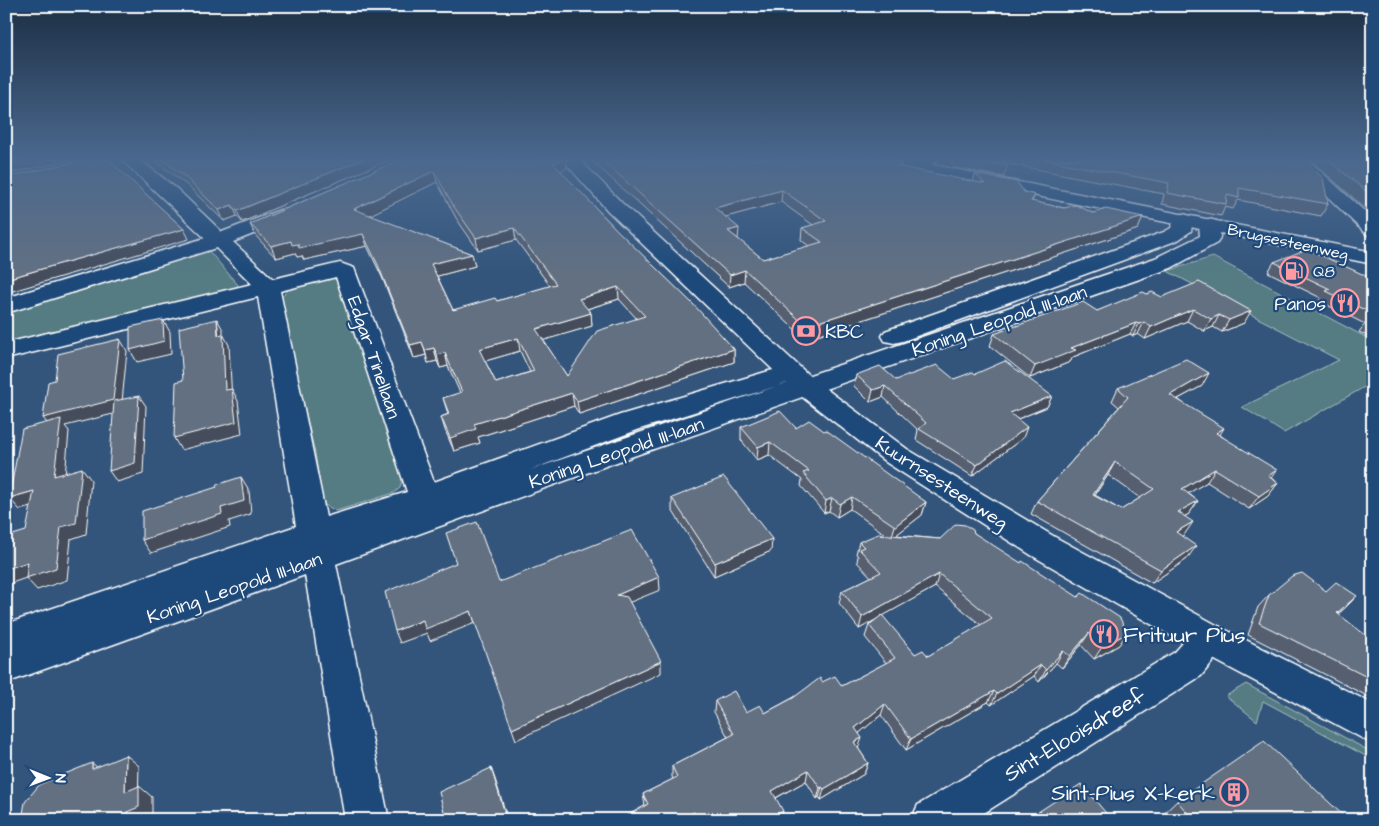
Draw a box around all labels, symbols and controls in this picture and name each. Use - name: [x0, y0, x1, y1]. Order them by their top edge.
- street label: Brugsesteenweg: [1225, 218, 1350, 266]
- fuel station icon: Q8: [1279, 256, 1309, 286]
- place label: Q8: [1313, 261, 1335, 283]
- street label: Koning Leopold III-laan: [908, 279, 1091, 365]
- restaurant icon: Panos: [1330, 288, 1360, 318]
- place label: Panos: [1274, 291, 1326, 318]
- street label: Edgar Tinellaan: [339, 293, 407, 423]
- bank icon: KBC: [791, 316, 821, 346]
- place label: KBC: [825, 319, 864, 346]
- street label: Koning Leopold III-laan: [525, 411, 708, 497]
- street label: Kuurnsesteenweg: [869, 430, 1013, 537]
- street label: Koning Leopold III-laan: [143, 546, 326, 632]
- restaurant icon: Frituur Pius: [1089, 619, 1119, 649]
- place label: Frituur Pius: [1123, 620, 1245, 651]
- street label: Sint-Elooisdreef: [998, 680, 1152, 790]
- north arrow: [22, 754, 72, 804]
- text: N: [50, 774, 70, 783]
- building icon: Sint-Pius X-kerk: [1219, 777, 1249, 807]
- place label: Sint-Pius X-kerk: [1051, 778, 1215, 809]

